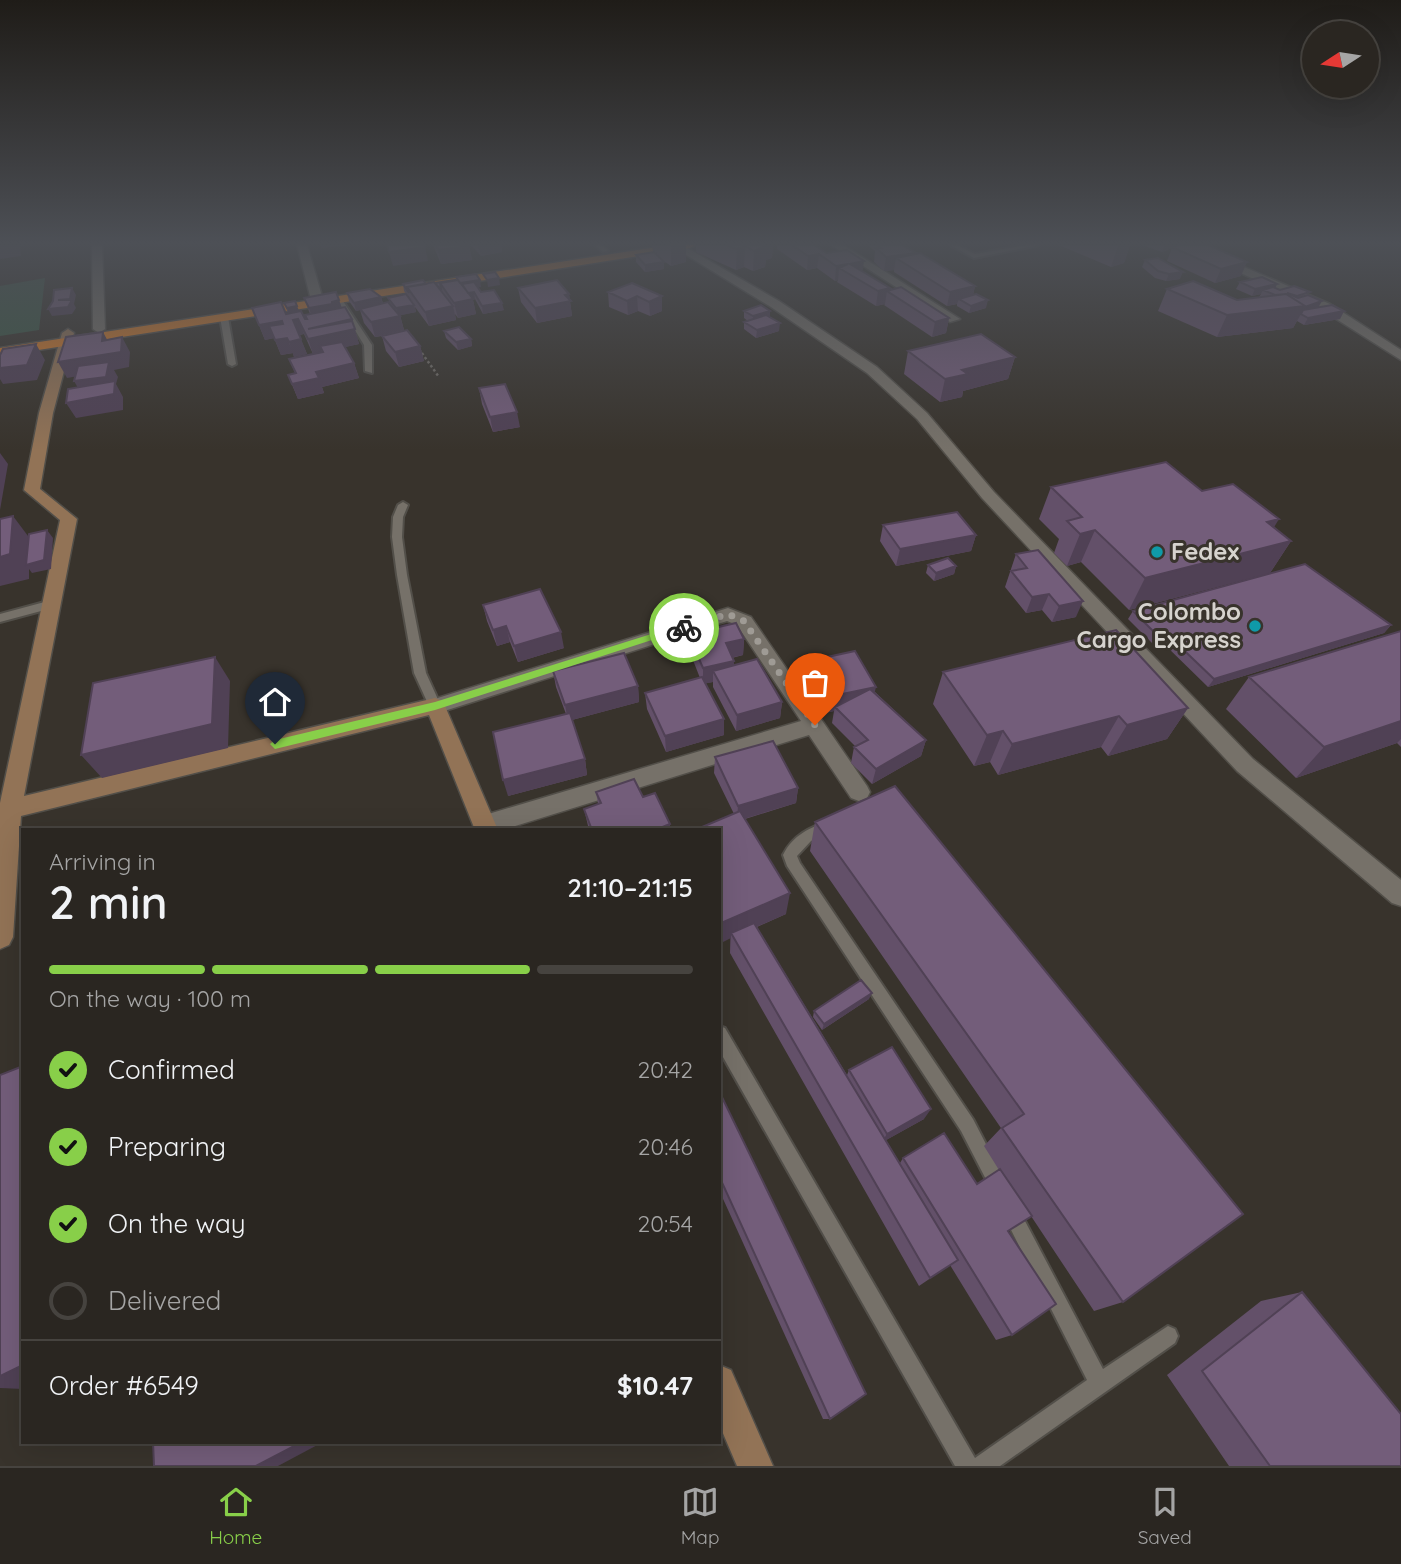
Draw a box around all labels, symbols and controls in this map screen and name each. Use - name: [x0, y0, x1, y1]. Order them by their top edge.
- north arrow: [1302, 21, 1379, 98]
- map controls: [1302, 21, 1379, 98]
- place label: Fedex: [1171, 536, 1240, 566]
- marker: Fedex: [1149, 544, 1165, 560]
- courier: [649, 593, 719, 663]
- place label: Colombo Cargo Express: [1077, 596, 1241, 654]
- icon: bike: [665, 609, 703, 647]
- marker: Colombo Cargo Express: [1247, 618, 1263, 634]
- pin: [785, 653, 845, 725]
- icon: bag: [796, 664, 834, 702]
- pin: [245, 672, 305, 744]
- icon: home: [256, 683, 294, 721]
- text: Arriving in: [49, 847, 156, 876]
- text: 21:10–21:15: [567, 871, 693, 904]
- text: 2 min: [49, 873, 168, 931]
- text: On the way · 100 m: [49, 984, 251, 1013]
- icon: check: [49, 1051, 87, 1089]
- text: Confirmed: [108, 1053, 235, 1086]
- text: 20:42: [637, 1055, 693, 1084]
- icon: check: [49, 1128, 87, 1166]
- text: Preparing: [108, 1130, 226, 1163]
- text: 20:46: [638, 1132, 693, 1161]
- icon: check: [49, 1205, 87, 1243]
- text: On the way: [108, 1207, 246, 1240]
- text: 20:54: [638, 1209, 693, 1238]
- text: Delivered: [108, 1284, 221, 1317]
- text: Order #6549: [49, 1369, 199, 1402]
- text: $10.47: [617, 1369, 693, 1402]
- tab: Home: [209, 1483, 262, 1549]
- tab: Map: [681, 1483, 719, 1549]
- tab: Saved: [1138, 1483, 1192, 1549]

